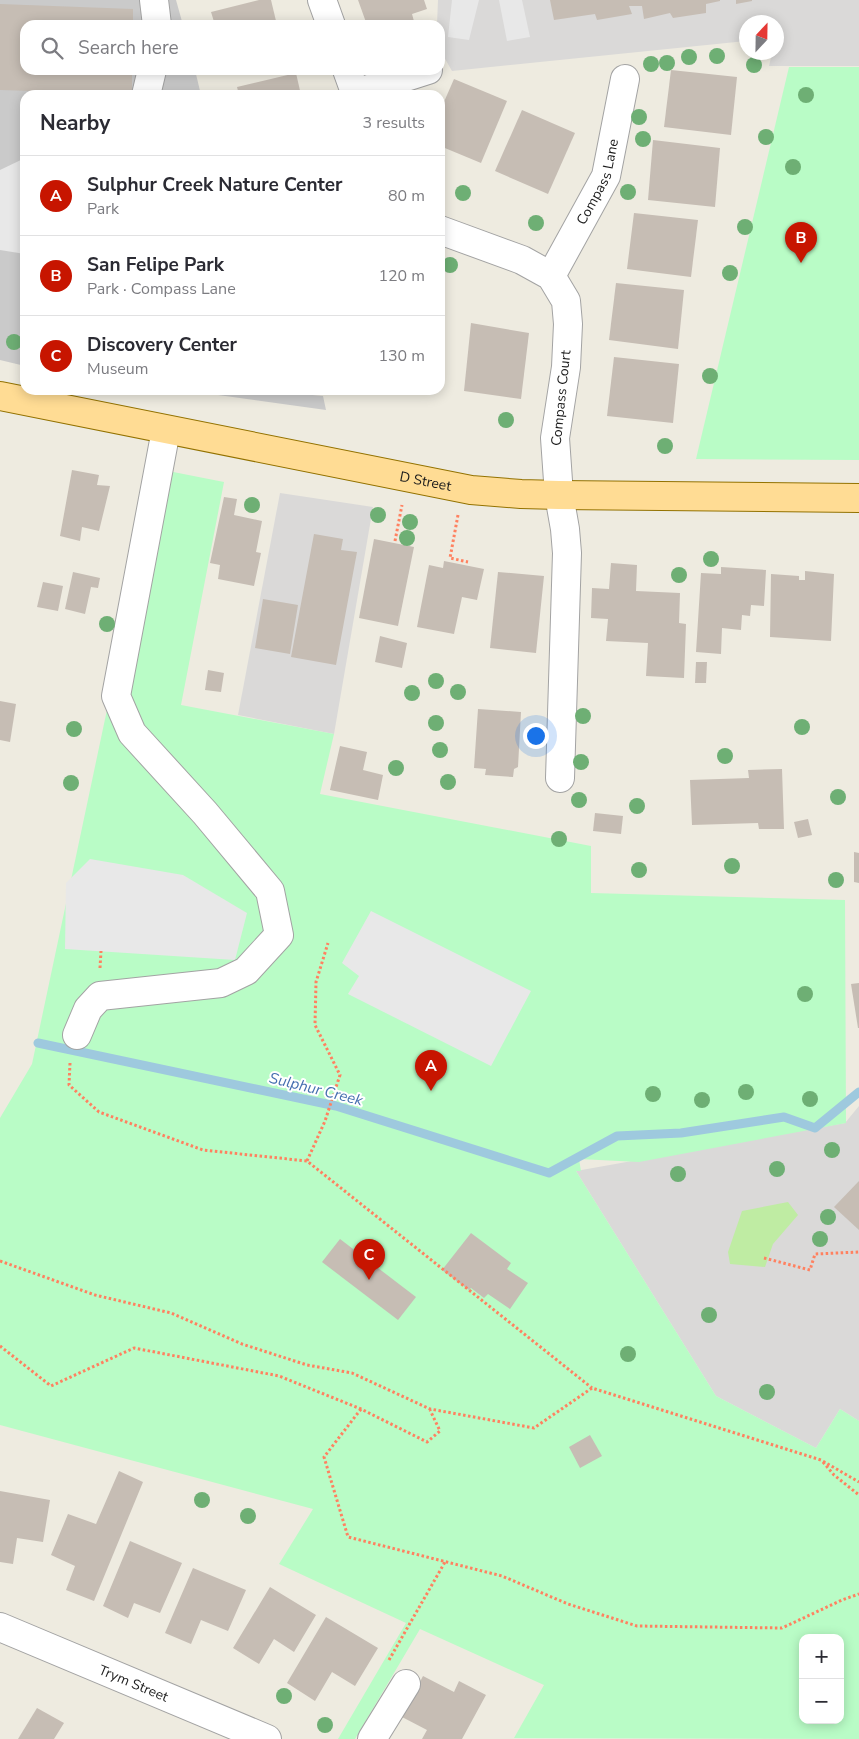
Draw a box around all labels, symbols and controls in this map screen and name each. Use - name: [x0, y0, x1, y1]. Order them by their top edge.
- north arrow: [739, 15, 784, 60]
- search box: [20, 20, 445, 75]
- icon: search: [38, 34, 66, 62]
- text: Search here: [78, 35, 179, 61]
- text: Nearby: [40, 109, 110, 137]
- text: 3 results: [363, 112, 425, 134]
- street label: Compass Lane: [572, 137, 623, 228]
- text: Sulphur Creek Nature Center: [87, 172, 342, 198]
- text: A: [50, 185, 62, 207]
- text: 80 m: [388, 185, 425, 207]
- text: Park: [87, 198, 119, 220]
- pin: B: [785, 222, 817, 263]
- text: San Felipe Park: [87, 252, 224, 278]
- text: B: [50, 265, 62, 287]
- text: 120 m: [378, 265, 425, 287]
- text: Park · Compass Lane: [87, 278, 236, 300]
- text: Discovery Center: [87, 332, 237, 358]
- text: C: [51, 345, 61, 367]
- text: 130 m: [378, 345, 425, 367]
- street label: Compass Court: [547, 349, 575, 447]
- text: Museum: [87, 358, 149, 380]
- street label: D Street: [398, 467, 453, 495]
- your location: [523, 723, 549, 749]
- pin: A: [415, 1050, 447, 1091]
- water label: Sulphur Creek: [267, 1068, 365, 1110]
- pin: C: [353, 1239, 385, 1280]
- map controls: [799, 1634, 844, 1724]
- button: +: [799, 1634, 844, 1679]
- street label: Trym Street: [96, 1660, 172, 1706]
- button: −: [799, 1679, 844, 1724]

